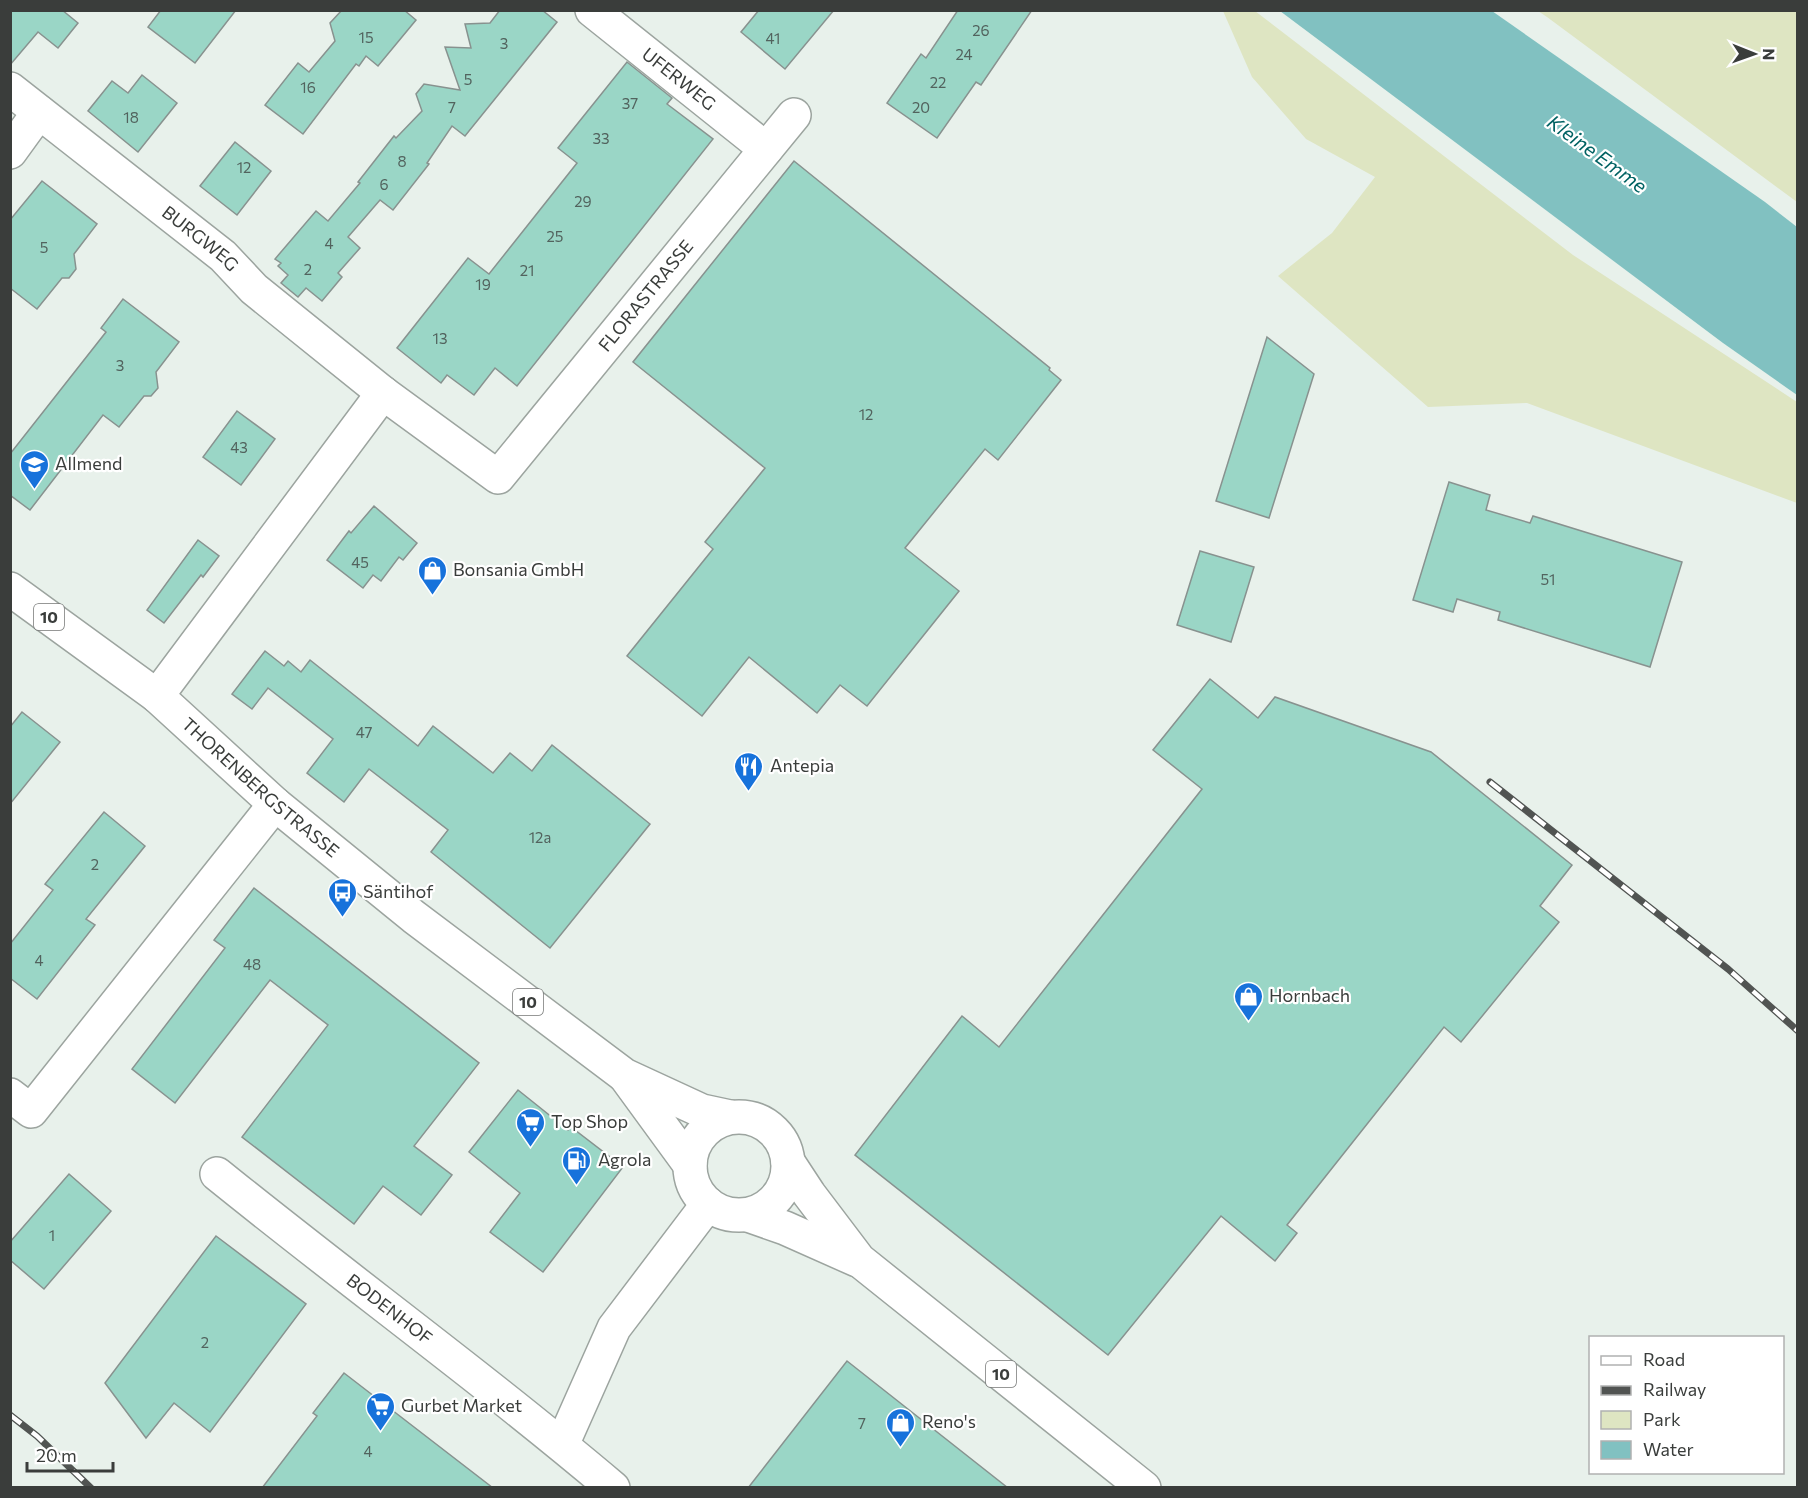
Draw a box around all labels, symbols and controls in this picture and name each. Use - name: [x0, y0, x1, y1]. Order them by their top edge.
- house number: 26: [972, 21, 990, 39]
- north arrow: [1724, 24, 1784, 84]
- house number: 15: [358, 28, 374, 46]
- house number: 41: [766, 29, 780, 47]
- house number: 3: [500, 34, 508, 52]
- street label: UFERWEG: [638, 42, 721, 115]
- house number: 24: [955, 45, 973, 63]
- text: N: [1760, 48, 1779, 60]
- house number: 5: [464, 70, 472, 88]
- house number: 22: [930, 73, 946, 91]
- house number: 16: [300, 78, 316, 96]
- house number: 37: [622, 94, 638, 112]
- house number: 7: [448, 98, 456, 116]
- house number: 20: [912, 98, 930, 116]
- house number: 18: [123, 108, 139, 126]
- water label: Kleine Emme: [1543, 109, 1652, 198]
- house number: 33: [592, 129, 610, 147]
- house number: 8: [397, 152, 407, 170]
- house number: 12: [237, 158, 251, 176]
- house number: 6: [379, 175, 389, 193]
- house number: 29: [574, 192, 592, 210]
- street label: BURGWEG: [158, 200, 244, 275]
- house number: 25: [547, 227, 563, 245]
- house number: 4: [325, 234, 334, 252]
- street label: FLORASTRASSE: [593, 235, 697, 356]
- house number: 5: [40, 238, 48, 256]
- house number: 2: [304, 260, 312, 278]
- house number: 21: [520, 261, 534, 279]
- house number: 19: [475, 275, 491, 293]
- house number: 13: [433, 329, 447, 347]
- house number: 3: [116, 356, 124, 374]
- house number: 12: [859, 405, 873, 423]
- house number: 43: [230, 438, 248, 456]
- school or university icon: Allmend: [18, 448, 50, 490]
- place label: Allmend: [55, 452, 122, 474]
- house number: 45: [351, 553, 369, 571]
- shop icon: Bonsania GmbH: [416, 554, 448, 596]
- place label: Bonsania GmbH: [453, 558, 584, 580]
- house number: 51: [1540, 570, 1556, 588]
- road number: 10: [34, 604, 64, 630]
- street label: THORENBERGSTRASSE: [178, 712, 344, 862]
- house number: 47: [356, 723, 372, 741]
- restaurant icon: Antepia: [733, 750, 765, 792]
- place label: Antepia: [770, 754, 834, 776]
- house number: 12a: [529, 828, 551, 846]
- house number: 2: [91, 855, 99, 873]
- bus stop icon: Säntihof: [326, 876, 358, 918]
- place label: Säntihof: [363, 880, 434, 902]
- house number: 4: [35, 951, 44, 969]
- house number: 48: [243, 955, 261, 973]
- shop icon: Hornbach: [1232, 980, 1264, 1022]
- place label: Hornbach: [1269, 984, 1350, 1006]
- road number: 10: [513, 989, 543, 1015]
- supermarket icon: Top Shop: [514, 1106, 546, 1148]
- place label: Top Shop: [551, 1110, 628, 1132]
- fuel station icon: Agrola: [561, 1144, 593, 1186]
- place label: Agrola: [598, 1148, 651, 1170]
- house number: 1: [49, 1226, 55, 1244]
- street label: BODENHOF: [343, 1268, 437, 1349]
- house number: 2: [201, 1333, 209, 1351]
- legend: [1589, 1336, 1784, 1474]
- text: Road: [1643, 1348, 1685, 1370]
- road number: 10: [986, 1361, 1016, 1387]
- text: Railway: [1643, 1378, 1706, 1400]
- supermarket icon: Gurbet Market: [364, 1390, 396, 1432]
- place label: Gurbet Market: [401, 1394, 522, 1416]
- shop icon: Reno's: [885, 1406, 917, 1448]
- text: Park: [1643, 1408, 1681, 1430]
- place label: Reno's: [922, 1410, 976, 1432]
- house number: 7: [858, 1414, 866, 1432]
- scale bar: [27, 1435, 112, 1473]
- text: Water: [1643, 1438, 1694, 1460]
- house number: 4: [364, 1442, 373, 1460]
- text: 20 m: [36, 1444, 77, 1466]

